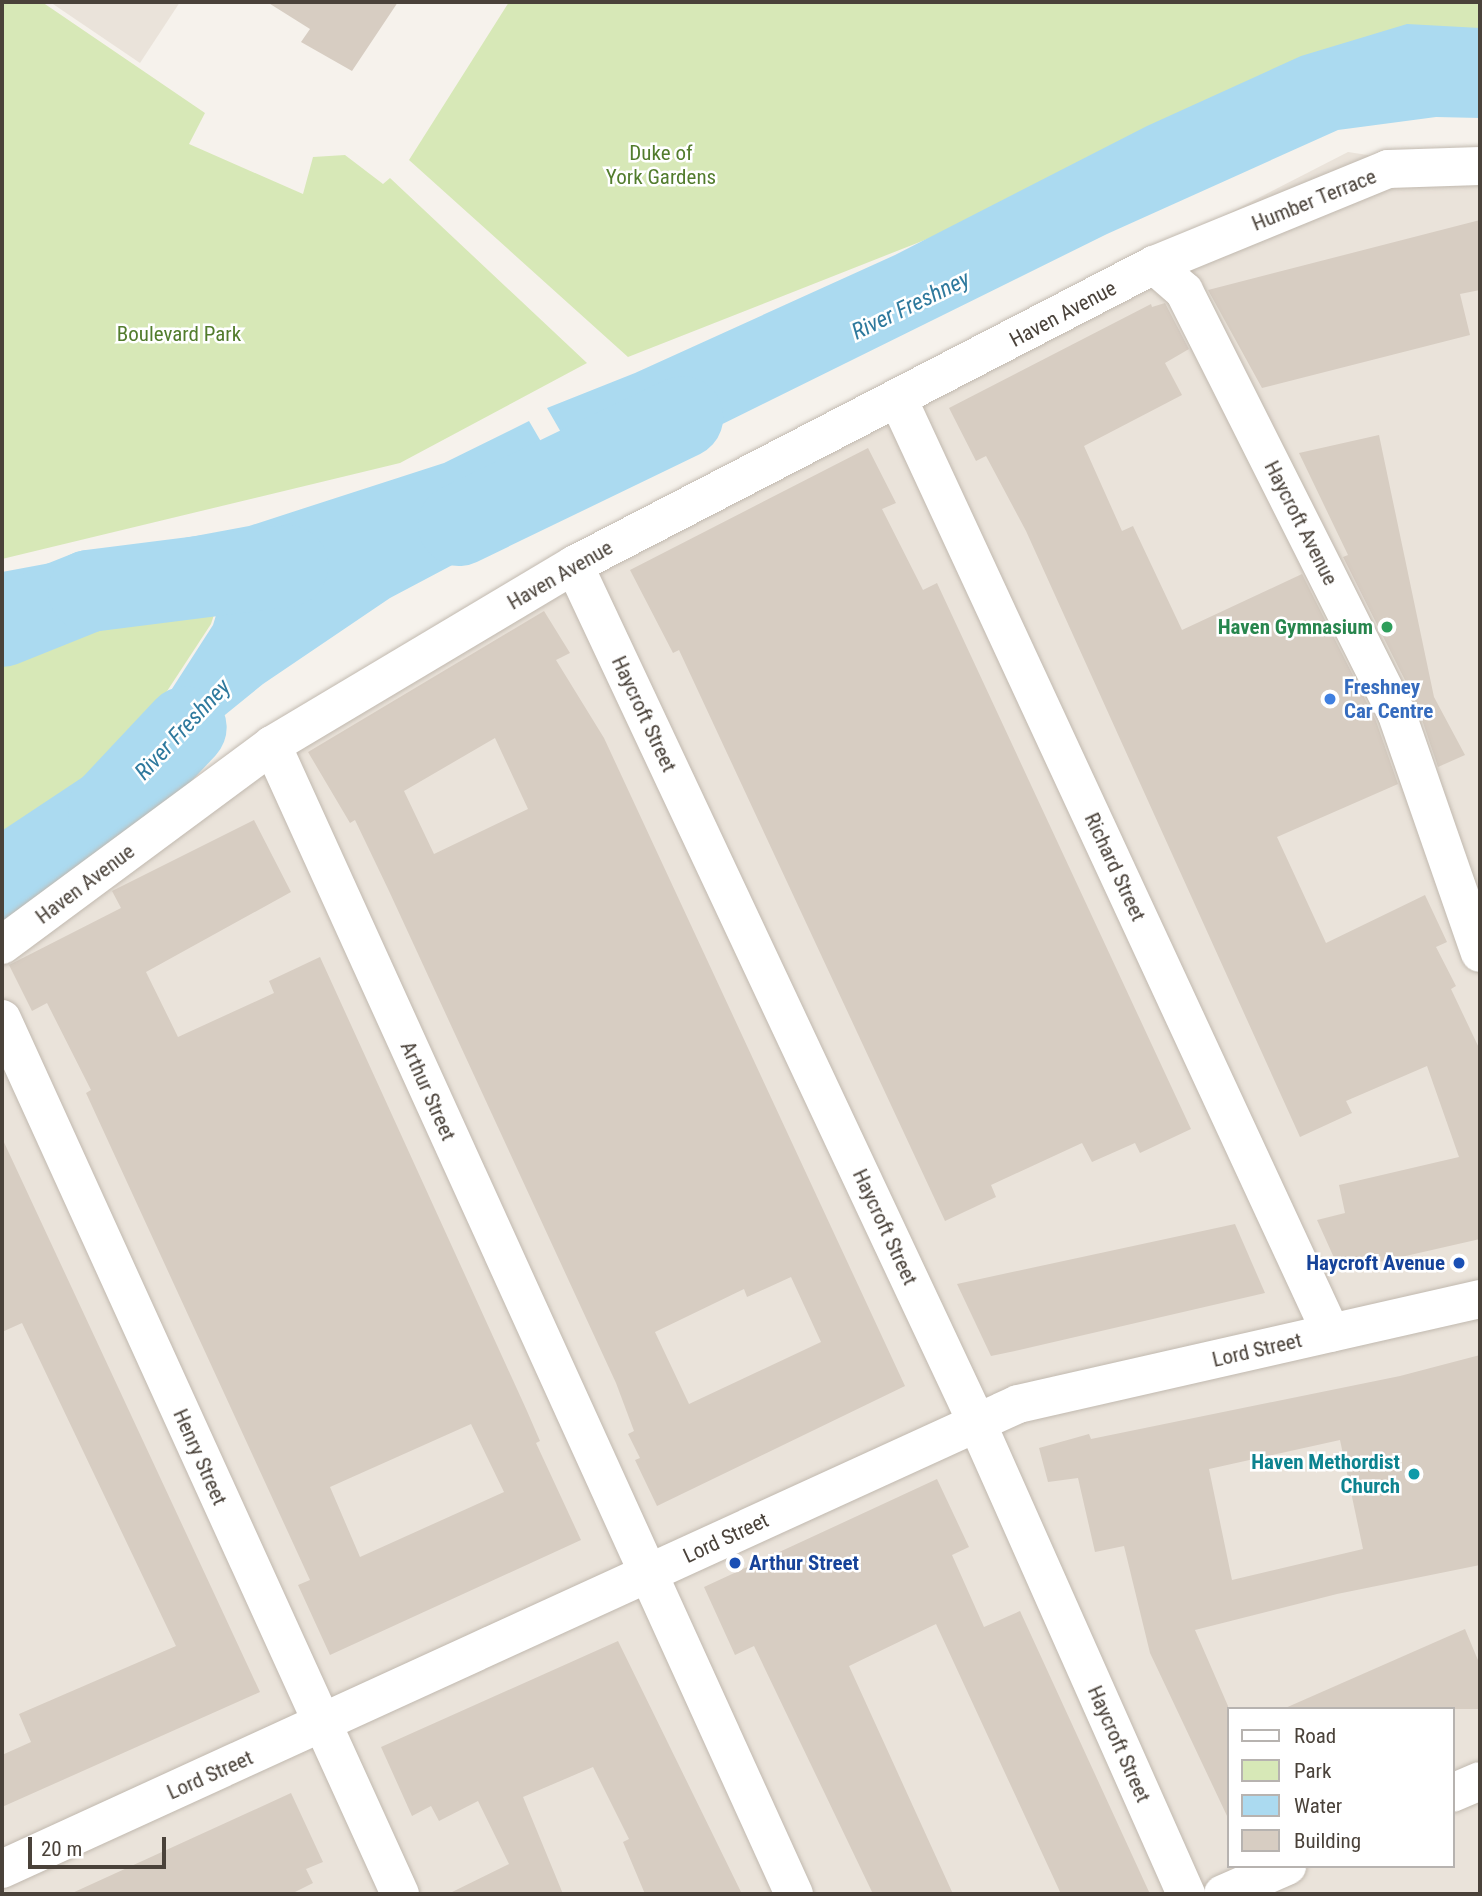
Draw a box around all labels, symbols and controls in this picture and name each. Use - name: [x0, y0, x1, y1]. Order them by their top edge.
- park label: Duke of York Gardens: [606, 140, 716, 190]
- street label: Humber Terrace: [1248, 164, 1380, 236]
- water label: River Freshney: [848, 266, 974, 346]
- street label: Haven Avenue: [1005, 275, 1121, 353]
- park label: Boulevard Park: [117, 321, 241, 347]
- street label: Haycroft Avenue: [1259, 457, 1343, 589]
- street label: Haven Avenue: [503, 535, 617, 615]
- place label: Haven Gymnasium: [1218, 614, 1373, 640]
- marker: Haven Gymnasium: [1379, 619, 1395, 635]
- street label: Haycroft Street: [606, 652, 682, 776]
- water label: River Freshney: [129, 674, 237, 786]
- place label: Freshney Car Centre: [1344, 674, 1433, 724]
- marker: Freshney Car Centre: [1322, 691, 1338, 707]
- street label: Richard Street: [1079, 809, 1151, 925]
- street label: Haven Avenue: [31, 839, 139, 929]
- street label: Arthur Street: [395, 1037, 461, 1145]
- street label: Haycroft Street: [847, 1165, 923, 1289]
- place label: Haycroft Avenue: [1306, 1250, 1445, 1276]
- marker: Haycroft Avenue: [1451, 1255, 1467, 1271]
- street label: Lord Street: [1210, 1327, 1304, 1373]
- street label: Henry Street: [168, 1405, 232, 1509]
- place label: Haven Methordist Church: [1251, 1449, 1400, 1499]
- marker: Haven Methordist Church: [1406, 1466, 1422, 1482]
- street label: Lord Street: [679, 1507, 773, 1569]
- place label: Arthur Street: [749, 1550, 859, 1576]
- marker: Arthur Street: [727, 1555, 743, 1571]
- street label: Haycroft Street: [1082, 1682, 1156, 1806]
- legend: [1226, 1707, 1454, 1868]
- text: Road: [1294, 1724, 1336, 1748]
- street label: Lord Street: [163, 1745, 257, 1805]
- text: Park: [1294, 1759, 1331, 1783]
- text: Water: [1294, 1794, 1342, 1818]
- scale bar: [32, 1822, 170, 1866]
- text: Building: [1294, 1829, 1361, 1853]
- text: 20 m: [41, 1837, 82, 1861]

